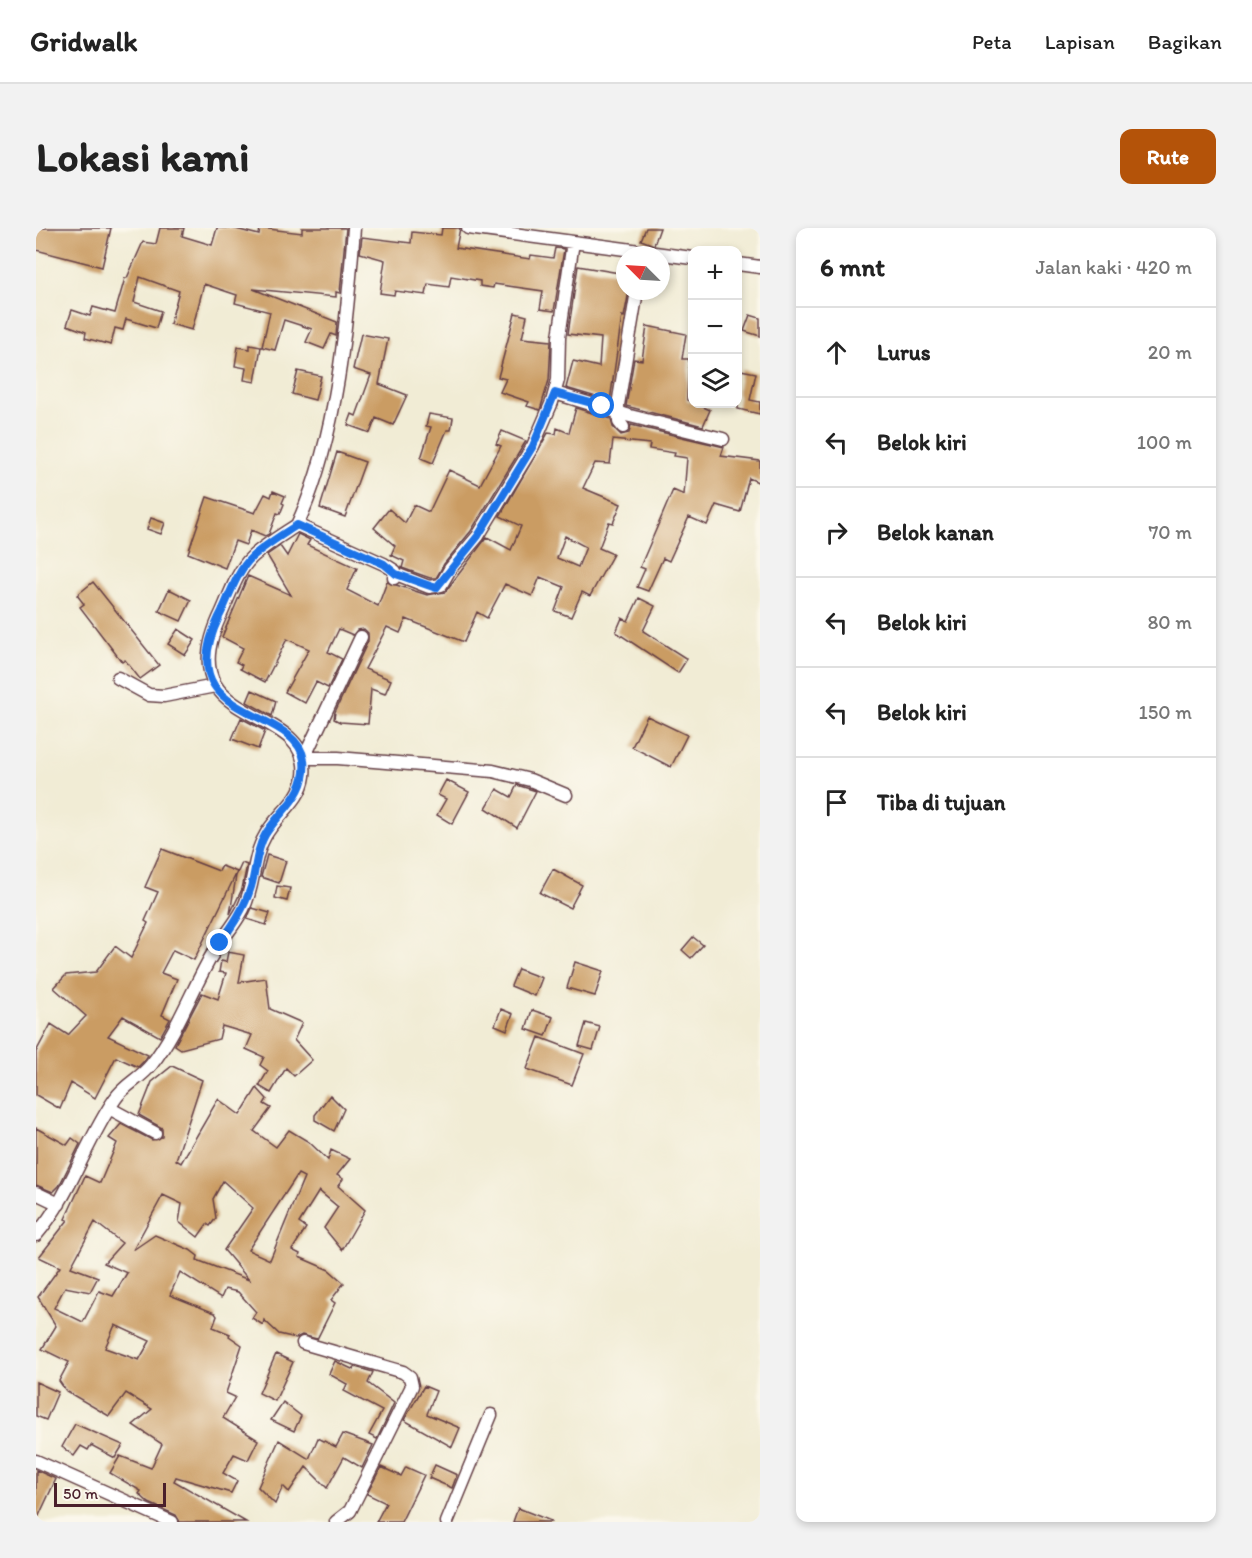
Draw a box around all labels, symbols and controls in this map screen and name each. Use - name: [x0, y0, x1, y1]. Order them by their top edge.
- text: Gridwalk: [30, 24, 138, 58]
- text: Peta: [972, 29, 1012, 54]
- text: Lapisan: [1045, 29, 1115, 54]
- text: Bagikan: [1148, 29, 1222, 54]
- button: Rute: [1120, 129, 1216, 184]
- text: Lokasi kami: [36, 131, 250, 182]
- north arrow: [616, 246, 670, 300]
- map controls: [688, 246, 742, 408]
- button: +: [688, 246, 742, 300]
- text: 6 mnt: [820, 251, 885, 283]
- text: Jalan kaki · 420 m: [1035, 255, 1192, 279]
- button: −: [688, 300, 742, 354]
- icon: ahead: [820, 336, 853, 369]
- text: Lurus: [877, 339, 931, 366]
- text: 20 m: [1148, 340, 1192, 364]
- button: layers: [688, 354, 742, 408]
- route start: [588, 392, 614, 418]
- icon: left: [820, 426, 853, 459]
- text: Belok kiri: [877, 429, 967, 456]
- text: 100 m: [1137, 430, 1192, 454]
- icon: right: [820, 516, 853, 549]
- text: Belok kanan: [877, 519, 994, 546]
- text: 70 m: [1148, 520, 1192, 544]
- icon: left: [820, 606, 853, 639]
- text: Belok kiri: [877, 609, 967, 636]
- text: 80 m: [1147, 610, 1192, 634]
- icon: left: [820, 696, 853, 729]
- text: Belok kiri: [877, 699, 967, 726]
- text: 150 m: [1139, 700, 1192, 724]
- icon: arrive: [820, 786, 853, 819]
- text: Tiba di tujuan: [877, 789, 1006, 816]
- route end: [206, 929, 232, 955]
- scale bar: [54, 1480, 166, 1508]
- text: 50 m: [63, 1484, 98, 1503]

